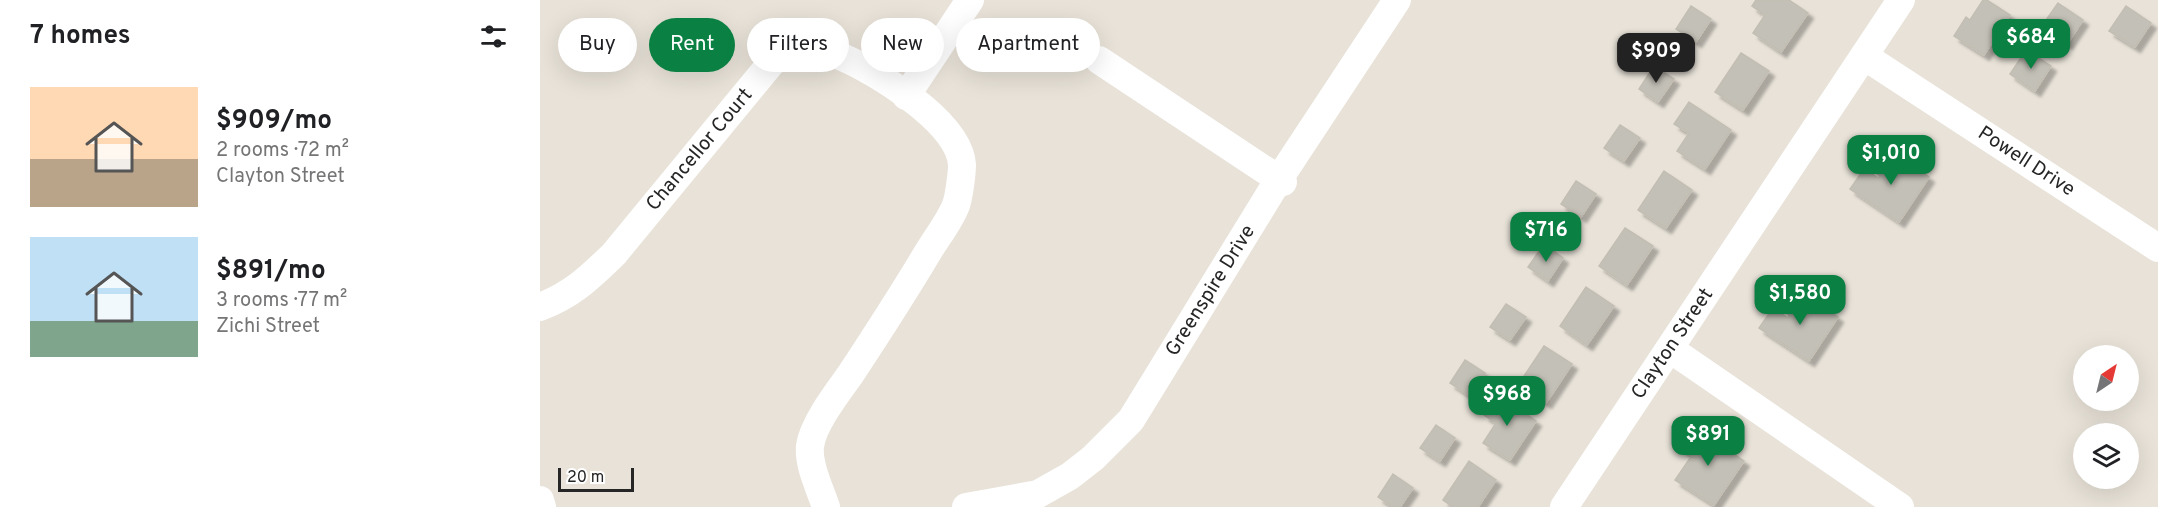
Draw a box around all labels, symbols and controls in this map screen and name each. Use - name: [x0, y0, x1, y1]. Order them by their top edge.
- chip: Buy: [558, 18, 637, 72]
- chip: Rent: [649, 18, 735, 72]
- chip: Filters: [747, 18, 849, 72]
- chip: New: [861, 18, 944, 72]
- chip: Apartment: [956, 18, 1100, 72]
- pin: $684: [1995, 19, 2067, 70]
- text: 7 homes: [30, 20, 130, 53]
- icon: filters: [477, 20, 510, 53]
- text: $684: [2006, 25, 2056, 51]
- pin: $909: [1620, 33, 1692, 84]
- text: $909: [1631, 39, 1681, 65]
- street label: Chancellor Court: [641, 83, 759, 217]
- text: $909/mo: [216, 105, 332, 138]
- icon: home: [78, 111, 150, 183]
- street label: Powell Drive: [1972, 121, 2080, 203]
- pin: $1,010: [1842, 135, 1940, 186]
- text: 2 rooms · 72 m²: [216, 138, 349, 164]
- text: $1,010: [1861, 141, 1921, 167]
- text: Clayton Street: [216, 164, 345, 190]
- pin: $716: [1510, 212, 1582, 263]
- text: $716: [1524, 218, 1568, 244]
- street label: Greenspire Drive: [1160, 220, 1262, 362]
- text: $891/mo: [216, 255, 326, 288]
- icon: home: [78, 261, 150, 333]
- pin: $1,580: [1751, 275, 1849, 326]
- text: $1,580: [1769, 281, 1831, 307]
- street label: Clayton Street: [1626, 283, 1720, 405]
- text: 3 rooms · 77 m²: [216, 288, 347, 314]
- text: Zichi Street: [216, 314, 320, 340]
- north arrow: [2073, 345, 2139, 411]
- map controls: [2073, 345, 2139, 489]
- pin: $968: [1471, 376, 1543, 427]
- text: $968: [1482, 382, 1532, 408]
- pin: $891: [1672, 416, 1744, 467]
- text: $891: [1686, 422, 1730, 448]
- button: layers: [2073, 423, 2139, 489]
- scale bar: [558, 465, 634, 492]
- text: 20 m: [567, 468, 604, 488]

